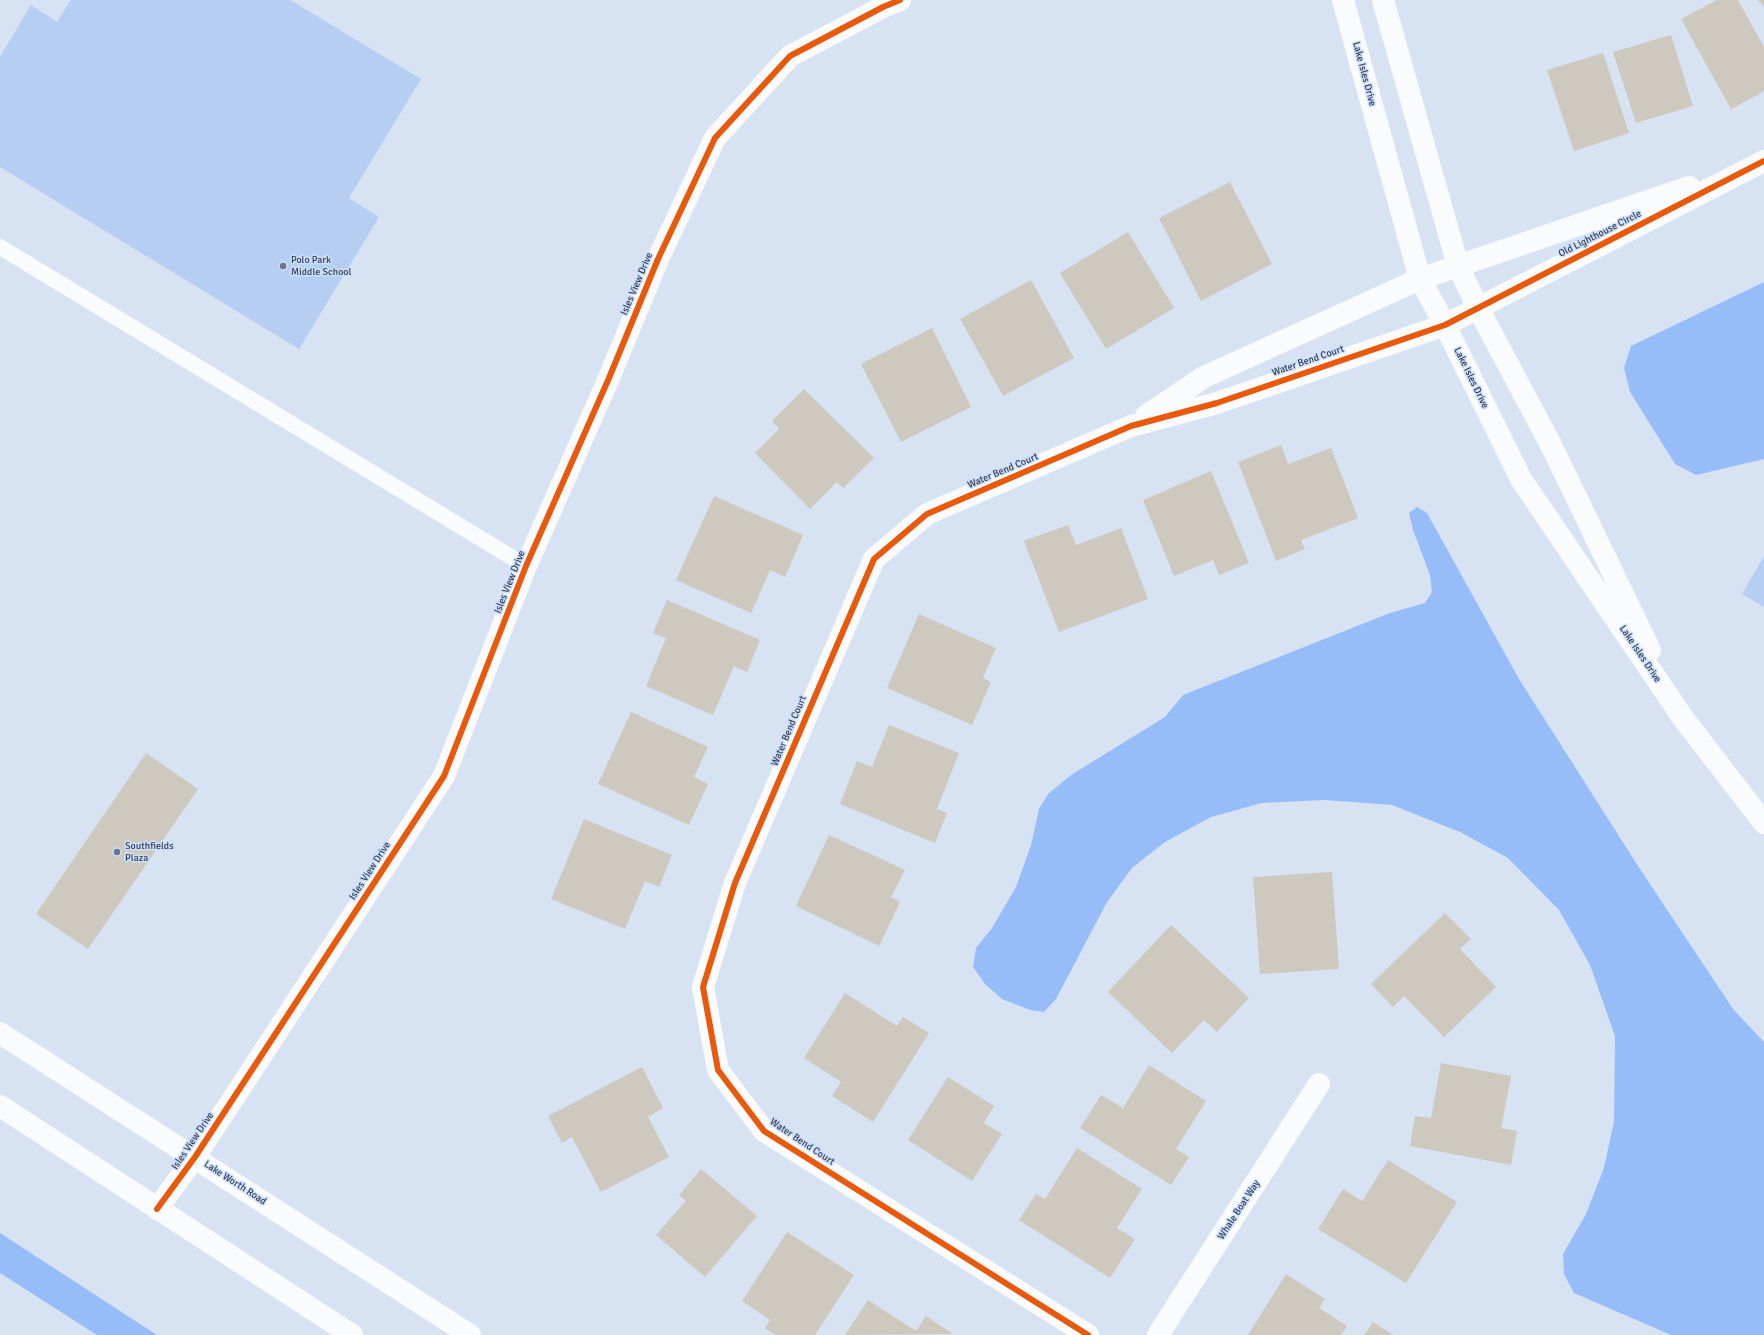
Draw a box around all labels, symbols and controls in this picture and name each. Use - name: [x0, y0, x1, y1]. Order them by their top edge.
- street label: Lake Isles Drive: [1350, 40, 1378, 108]
- street label: Old Lighthouse Circle: [1557, 208, 1643, 260]
- street label: Isles View Drive: [618, 251, 656, 317]
- place label: Polo Park Middle School: [291, 254, 351, 278]
- marker: Polo Park Middle School: [278, 261, 288, 271]
- street label: Water Bend Court: [1270, 343, 1346, 379]
- street label: Lake Isles Drive: [1451, 346, 1491, 410]
- street label: Water Bend Court: [966, 451, 1040, 491]
- street label: Isles View Drive: [492, 549, 528, 615]
- street label: Lake Isles Drive: [1616, 623, 1664, 685]
- street label: Water Bend Court: [769, 694, 809, 768]
- place label: Southfields Plaza: [125, 840, 174, 864]
- street label: Isles View Drive: [347, 840, 393, 902]
- marker: Southfields Plaza: [112, 847, 122, 857]
- street label: Isles View Drive: [169, 1110, 217, 1172]
- street label: Water Bend Court: [767, 1116, 837, 1168]
- street label: Lake Worth Road: [202, 1158, 268, 1208]
- street label: Whale Boat Way: [1215, 1178, 1263, 1242]

